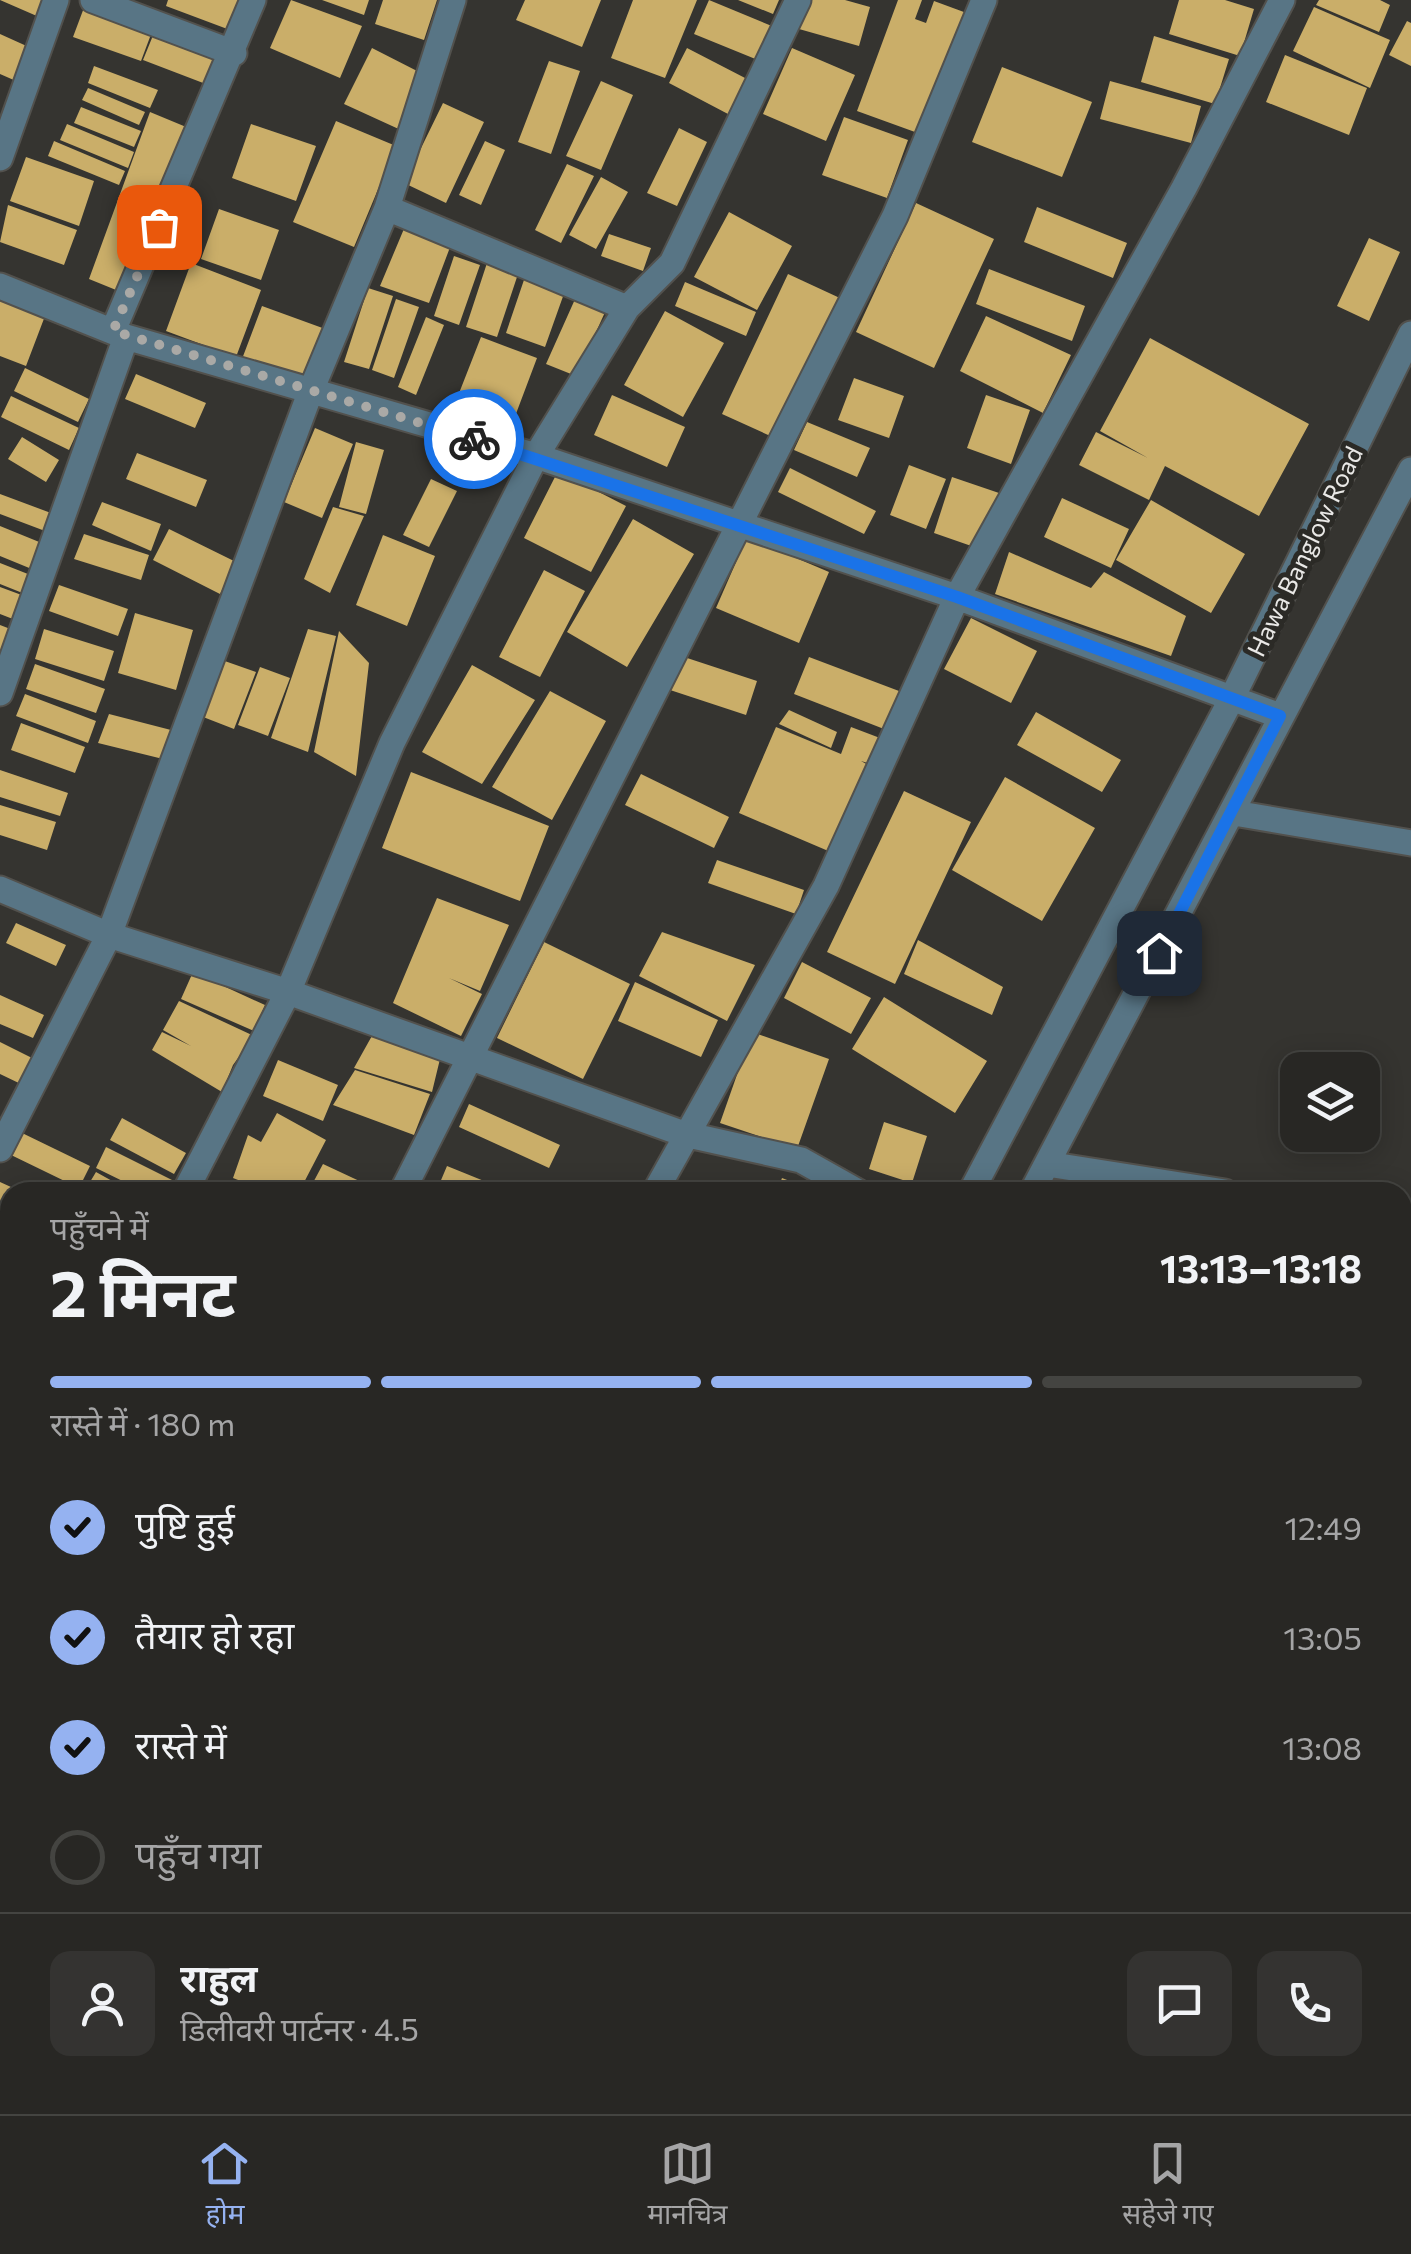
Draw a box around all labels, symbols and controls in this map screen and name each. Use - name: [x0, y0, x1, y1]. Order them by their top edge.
- pin: [117, 185, 202, 270]
- icon: bag: [132, 200, 187, 255]
- courier: [424, 389, 524, 489]
- icon: bike: [447, 412, 502, 467]
- street label: Hawa Banglow Road: [1240, 441, 1368, 661]
- pin: [1117, 911, 1202, 996]
- icon: home: [1132, 926, 1187, 981]
- map controls: [1280, 1052, 1380, 1152]
- button: layers: [1280, 1052, 1380, 1152]
- text: पहुँचने में: [50, 1207, 149, 1247]
- text: 13:13–13:18: [1160, 1244, 1362, 1291]
- text: 2 मिनट: [50, 1251, 236, 1330]
- text: रास्ते में · 180 m: [50, 1403, 235, 1443]
- icon: check: [50, 1500, 105, 1555]
- text: पुष्टि हुई: [135, 1500, 235, 1547]
- text: 12:49: [1284, 1507, 1362, 1547]
- icon: check: [50, 1610, 105, 1665]
- text: तैयार हो रहा: [135, 1610, 294, 1657]
- text: 13:05: [1283, 1617, 1362, 1657]
- icon: check: [50, 1720, 105, 1775]
- text: रास्ते में: [135, 1720, 227, 1767]
- text: 13:08: [1282, 1727, 1362, 1767]
- text: पहुँच गया: [135, 1830, 261, 1877]
- button: person: [50, 1951, 155, 2056]
- button: chat: [1127, 1951, 1232, 2056]
- button: phone: [1257, 1951, 1362, 2056]
- text: राहुल: [180, 1953, 257, 2000]
- text: डिलीवरी पार्टनर · 4.5: [180, 2008, 419, 2048]
- tab: होम: [197, 2136, 252, 2235]
- tab: मानचित्र: [647, 2136, 727, 2235]
- tab: सहेजे गए: [1122, 2136, 1214, 2235]

